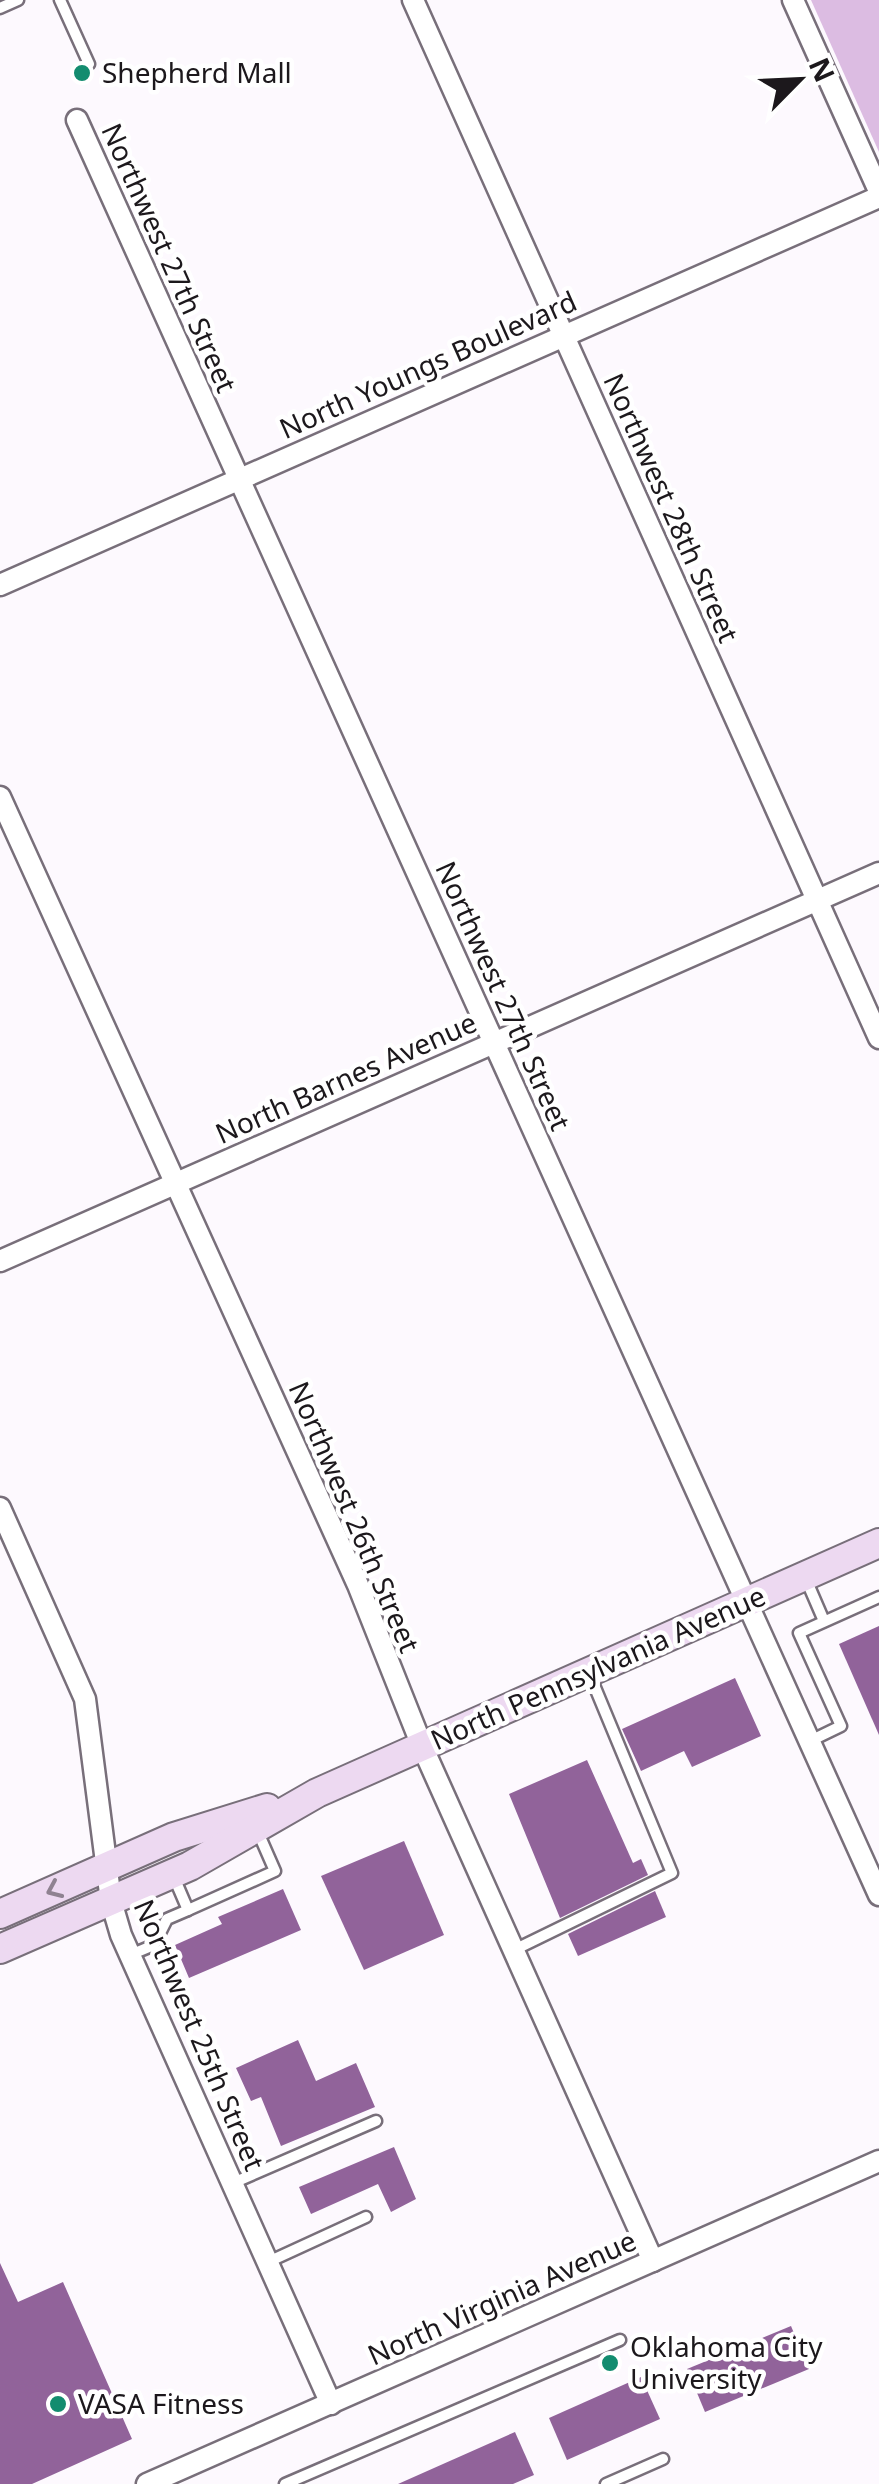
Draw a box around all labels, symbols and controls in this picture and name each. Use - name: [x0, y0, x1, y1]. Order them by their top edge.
- north arrow: [749, 30, 849, 130]
- text: N: [801, 51, 845, 88]
- place label: Shepherd Mall: [102, 53, 292, 91]
- marker: Shepherd Mall: [71, 62, 93, 84]
- street label: Northwest 27th Street: [93, 117, 246, 398]
- street label: North Youngs Boulevard: [273, 281, 582, 447]
- street label: Northwest 28th Street: [595, 367, 748, 648]
- street label: Northwest 27th Street: [427, 855, 580, 1136]
- street label: North Barnes Avenue: [209, 1002, 482, 1152]
- street label: Northwest 26th Street: [281, 1375, 429, 1658]
- street label: North Pennsylvania Avenue: [424, 1576, 771, 1758]
- one-way arrow: [46, 1878, 64, 1898]
- street label: Northwest 25th Street: [126, 1893, 274, 2176]
- street label: North Virginia Avenue: [361, 2221, 642, 2373]
- place label: Oklahoma City University: [630, 2327, 823, 2397]
- marker: Oklahoma City University: [599, 2352, 621, 2374]
- place label: VASA Fitness: [78, 2384, 244, 2422]
- marker: VASA Fitness: [47, 2393, 69, 2415]

